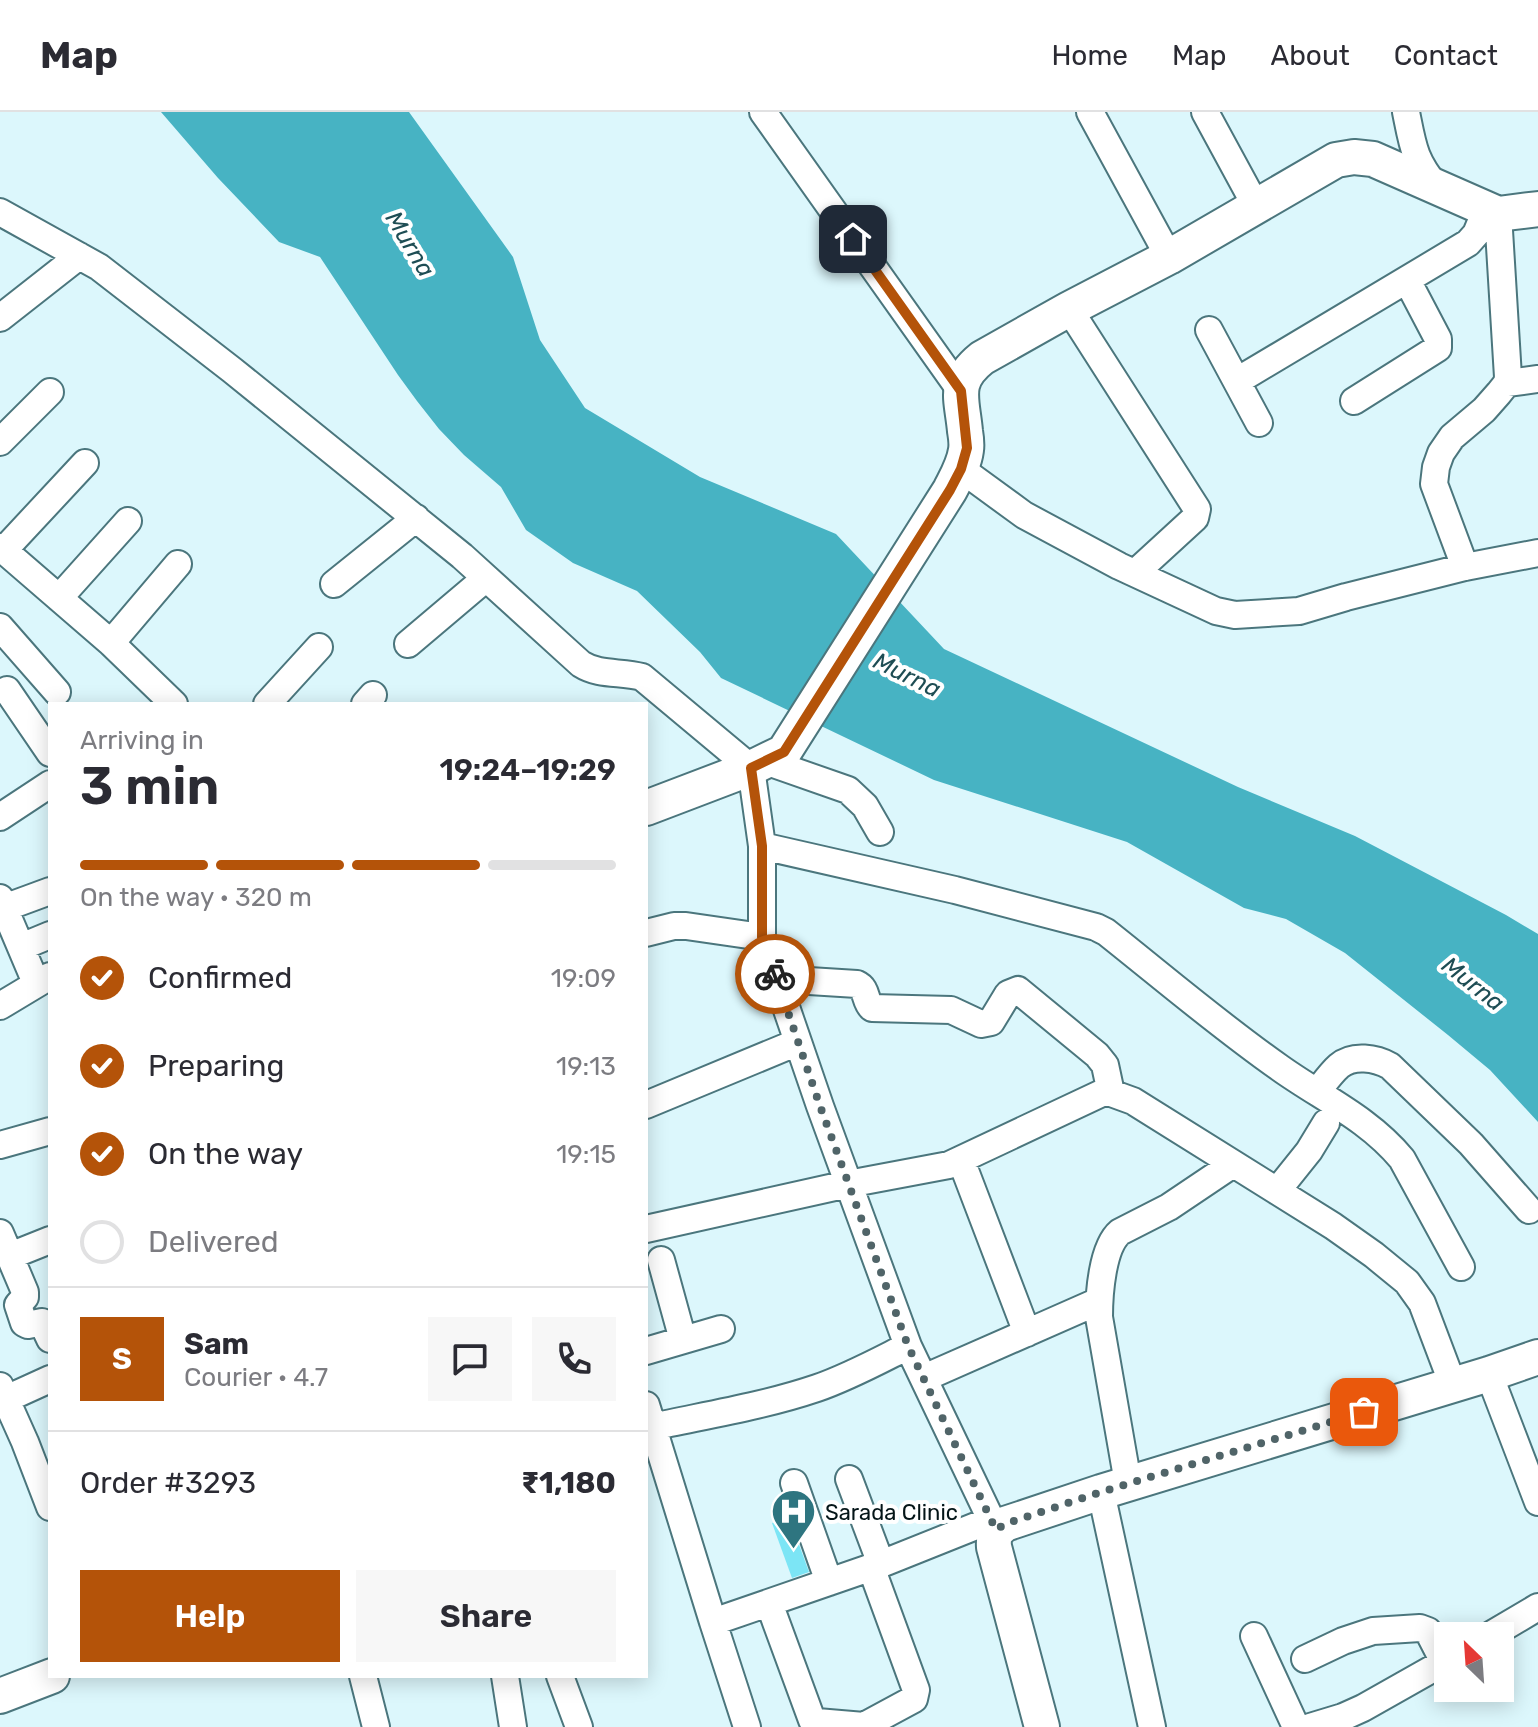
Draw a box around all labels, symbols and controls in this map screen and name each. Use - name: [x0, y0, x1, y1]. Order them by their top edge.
- text: Map: [40, 32, 118, 78]
- text: Home: [1051, 39, 1128, 72]
- text: Map: [1172, 39, 1226, 72]
- text: About: [1270, 39, 1350, 72]
- text: Contact: [1394, 39, 1498, 72]
- pin: [819, 205, 887, 273]
- water label: Murna: [380, 206, 440, 282]
- icon: home: [831, 217, 875, 261]
- water label: Murna: [869, 647, 945, 703]
- text: Arriving in: [80, 725, 204, 756]
- text: 19:24–19:29: [440, 752, 616, 788]
- text: 3 min: [80, 755, 219, 817]
- text: On the way · 320 m: [80, 882, 312, 913]
- courier: [735, 934, 815, 1014]
- water label: Murna: [1436, 951, 1510, 1017]
- icon: bike: [753, 952, 797, 996]
- icon: check: [80, 956, 124, 1000]
- text: Confirmed: [148, 960, 292, 996]
- text: 19:09: [551, 963, 616, 994]
- icon: check: [80, 1044, 124, 1088]
- text: Preparing: [148, 1048, 284, 1084]
- text: 19:13: [556, 1051, 616, 1082]
- icon: check: [80, 1132, 124, 1176]
- text: On the way: [148, 1136, 303, 1172]
- text: 19:15: [556, 1139, 616, 1170]
- text: Delivered: [148, 1224, 279, 1260]
- button: chat: [428, 1317, 512, 1401]
- button: phone: [532, 1317, 616, 1401]
- text: Sam: [184, 1326, 249, 1362]
- text: S: [112, 1341, 132, 1377]
- text: Courier · 4.7: [184, 1362, 328, 1393]
- pin: [1330, 1378, 1398, 1446]
- icon: bag: [1342, 1390, 1386, 1434]
- text: Order #3293: [80, 1465, 256, 1501]
- text: ₹1,180: [521, 1465, 616, 1501]
- hospital icon: Sarada Clinic: [770, 1488, 818, 1551]
- place label: Sarada Clinic: [825, 1499, 958, 1526]
- button: Help: [80, 1570, 340, 1662]
- button: Share: [356, 1570, 616, 1662]
- north arrow: [1434, 1622, 1514, 1702]
- map controls: [1434, 1622, 1514, 1702]

